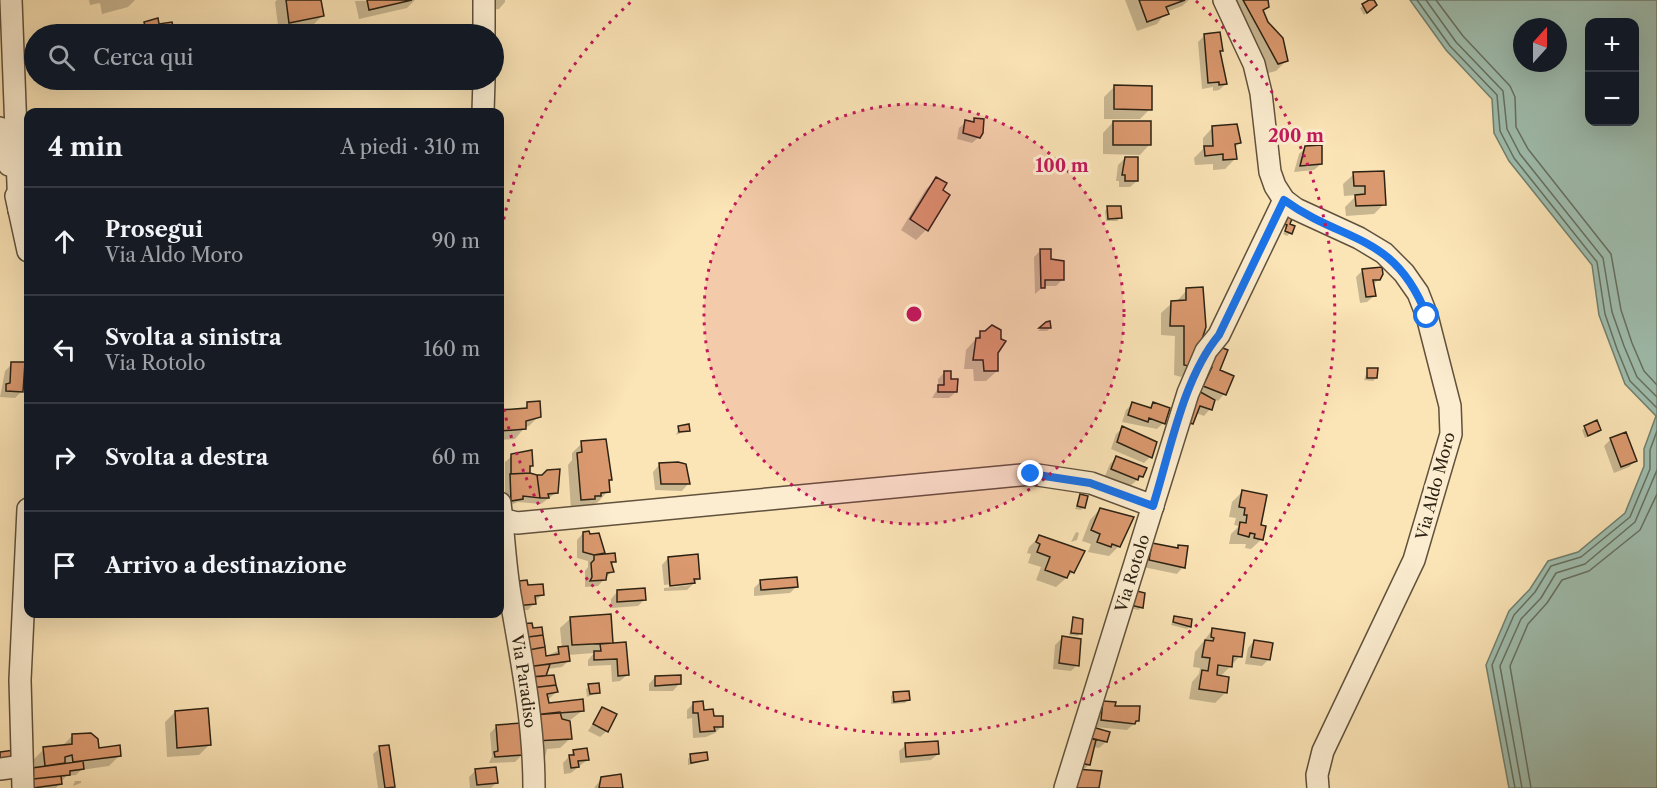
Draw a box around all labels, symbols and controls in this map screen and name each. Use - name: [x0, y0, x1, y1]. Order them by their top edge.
- north arrow: [1513, 18, 1567, 72]
- map controls: [1585, 18, 1639, 126]
- button: +: [1585, 18, 1639, 72]
- search box: [24, 24, 504, 90]
- icon: search: [45, 41, 78, 74]
- text: Cerca qui: [93, 44, 194, 71]
- button: −: [1585, 72, 1639, 126]
- text: 200 m: [1268, 125, 1324, 147]
- text: 4 min: [48, 131, 123, 163]
- text: A piedi · 310 m: [340, 135, 480, 159]
- text: 100 m: [1035, 155, 1089, 177]
- text: Prosegui: [105, 216, 203, 243]
- icon: ahead: [48, 225, 81, 258]
- text: 90 m: [432, 229, 480, 253]
- text: Via Aldo Moro: [105, 243, 243, 267]
- route start: [1413, 302, 1439, 328]
- centre of rings: [904, 304, 924, 324]
- text: Svolta a sinistra: [105, 324, 282, 351]
- icon: left: [48, 333, 81, 366]
- text: 160 m: [423, 337, 480, 361]
- text: Via Rotolo: [105, 351, 205, 375]
- street label: Via Aldo Moro: [1411, 430, 1459, 543]
- icon: right: [48, 441, 81, 474]
- text: Svolta a destra: [105, 444, 268, 471]
- text: 60 m: [432, 445, 480, 469]
- route end: [1017, 460, 1043, 486]
- street label: Via Rotolo: [1110, 532, 1153, 615]
- icon: arrive: [48, 549, 81, 582]
- text: Arrivo a destinazione: [105, 552, 347, 579]
- street label: Via Paradiso: [507, 632, 541, 729]

